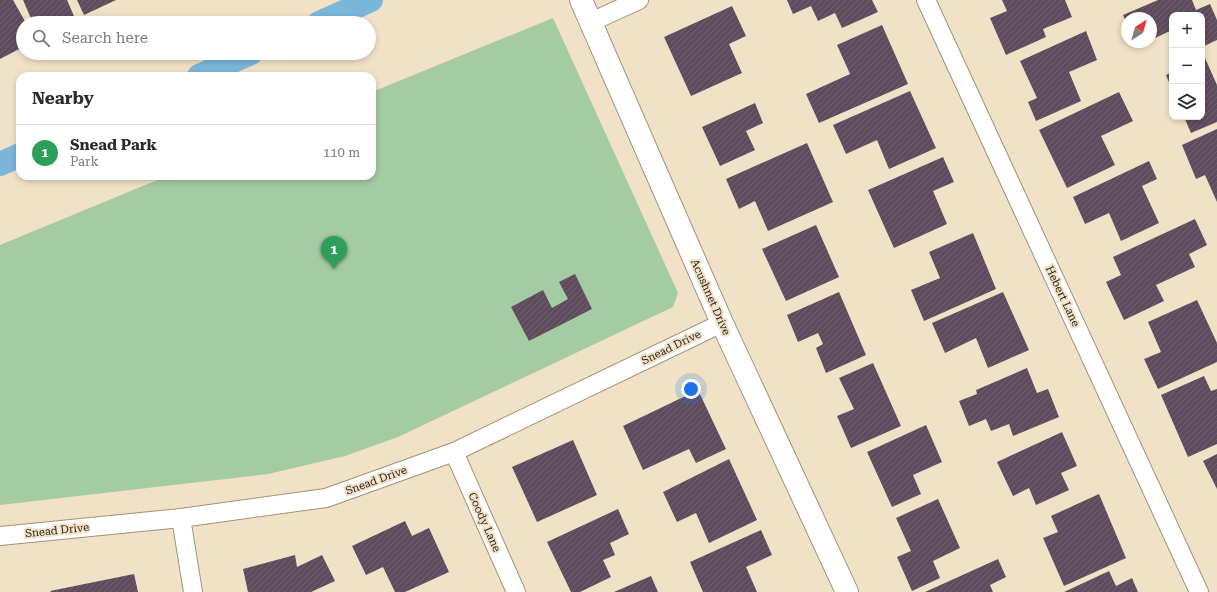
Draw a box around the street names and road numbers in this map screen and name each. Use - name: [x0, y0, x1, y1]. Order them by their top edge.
- street label: Acushnet Drive: [688, 257, 733, 337]
- street label: Hebert Lane: [1043, 264, 1082, 329]
- street label: Snead Drive: [639, 328, 703, 367]
- street label: Snead Drive: [344, 463, 409, 498]
- street label: Coody Lane: [466, 490, 503, 554]
- street label: Snead Drive: [24, 521, 90, 540]

